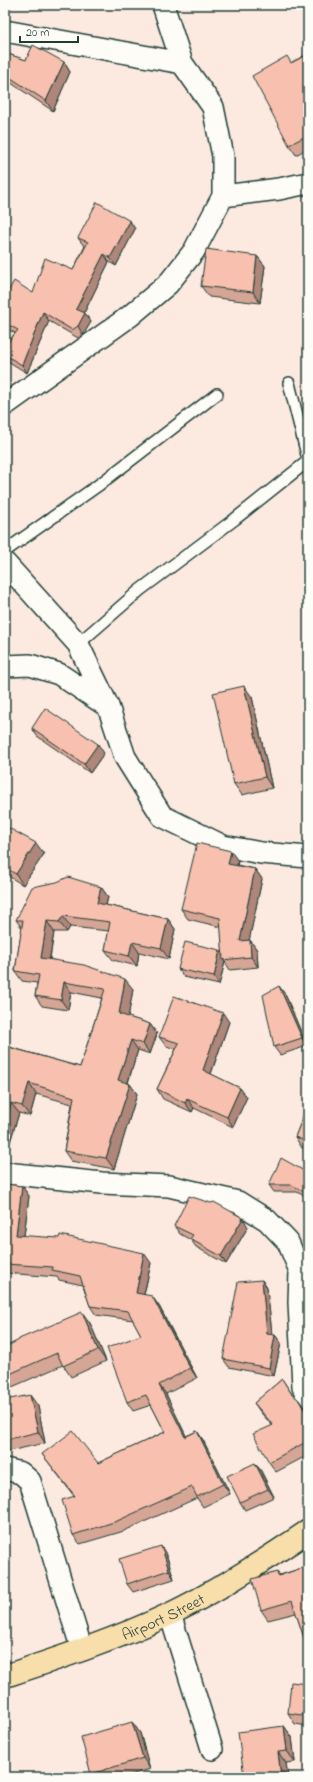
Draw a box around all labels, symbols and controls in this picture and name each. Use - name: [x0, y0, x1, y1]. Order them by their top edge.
- scale bar: [20, 18, 78, 44]
- text: 20 m: [26, 24, 49, 42]
- street label: Airport Street: [118, 1588, 210, 1648]

